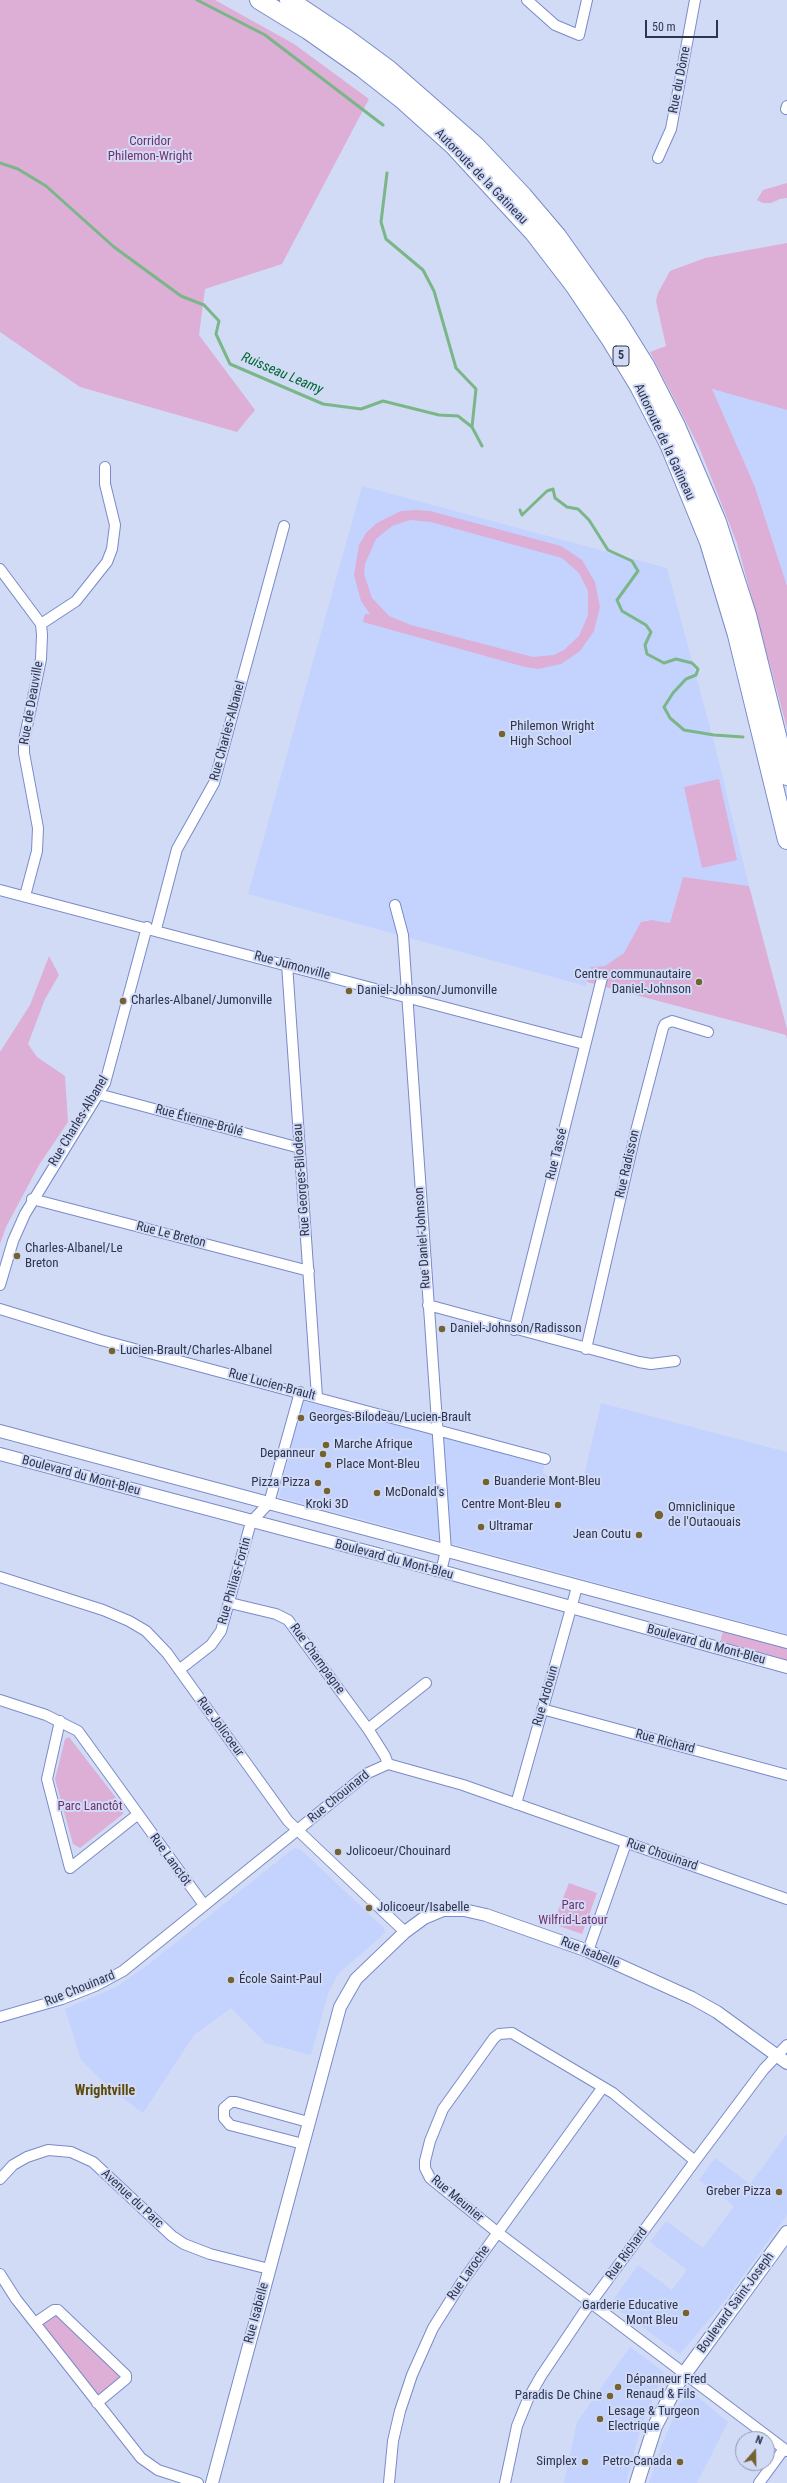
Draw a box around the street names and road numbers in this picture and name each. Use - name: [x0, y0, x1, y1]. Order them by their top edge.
- street label: Rue du Dôme: [666, 45, 694, 115]
- street label: Autoroute de la Gatineau: [431, 126, 531, 228]
- road number: 5: [613, 346, 629, 366]
- street label: Autoroute de la Gatineau: [630, 381, 698, 503]
- street label: Rue de Deauville: [17, 660, 47, 746]
- street label: Rue Charles-Albanel: [207, 679, 249, 783]
- street label: Rue Jumonville: [252, 948, 332, 984]
- street label: Rue Charles-Albanel: [46, 1073, 112, 1169]
- street label: Rue Étienne-Brûlé: [154, 1102, 244, 1140]
- street label: Rue Georges-Bilodeau: [290, 1123, 314, 1237]
- street label: Rue Tassé: [543, 1127, 571, 1181]
- street label: Rue Radisson: [613, 1128, 643, 1200]
- street label: Rue Daniel-Johnson: [412, 1187, 434, 1289]
- street label: Rue Le Breton: [135, 1219, 207, 1251]
- street label: Rue Lucien-Brault: [227, 1366, 317, 1404]
- street label: Boulevard du Mont-Bleu: [20, 1453, 142, 1499]
- street label: Rue Philias-Fortin: [215, 1536, 255, 1626]
- street label: Boulevard du Mont-Bleu: [333, 1537, 455, 1583]
- street label: Rue Champagne: [286, 1621, 348, 1697]
- street label: Boulevard du Mont-Bleu: [645, 1622, 767, 1668]
- street label: Rue Ardouin: [530, 1664, 562, 1728]
- street label: Rue Jolicoeur: [193, 1694, 247, 1760]
- street label: Rue Richard: [634, 1727, 696, 1757]
- street label: Rue Chouinard: [305, 1767, 373, 1827]
- street label: Rue Lanctôt: [146, 1831, 194, 1889]
- street label: Rue Chouinard: [624, 1835, 700, 1875]
- street label: Rue Isabelle: [558, 1934, 622, 1972]
- street label: Rue Chouinard: [43, 1968, 117, 2010]
- street label: Avenue du Parc: [98, 2166, 166, 2232]
- street label: Rue Meunier: [428, 2173, 486, 2225]
- street label: Rue Richard: [603, 2225, 651, 2283]
- street label: Rue Laroche: [444, 2243, 494, 2303]
- street label: Boulevard Saint-Joseph: [694, 2250, 778, 2356]
- street label: Rue Isabelle: [241, 2281, 273, 2345]

